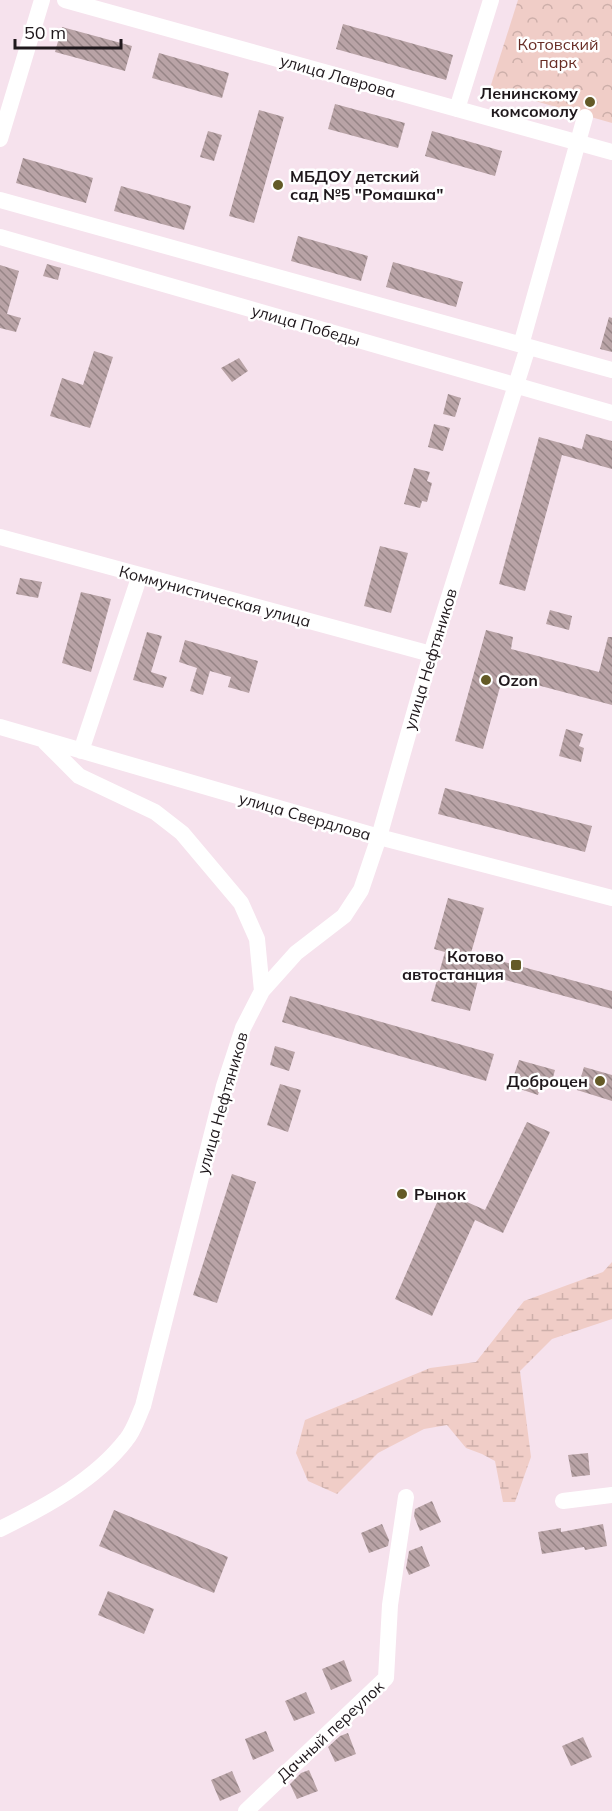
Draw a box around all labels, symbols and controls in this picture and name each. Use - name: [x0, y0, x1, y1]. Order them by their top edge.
- scale bar: [15, 12, 122, 50]
- text: 50 m: [24, 21, 66, 44]
- park label: Котовский парк: [518, 34, 598, 72]
- street label: улица Лаврова: [278, 50, 398, 102]
- place label: Ленинскому комсомолу: [480, 83, 578, 121]
- marker: Ленинскому комсомолу: [583, 95, 597, 109]
- place label: МБДОУ детский сад №5 "Ромашка": [290, 166, 443, 204]
- marker: МБДОУ детский сад №5 "Ромашка": [271, 178, 285, 192]
- street label: улица Победы: [249, 300, 363, 350]
- street label: Коммунистическая улица: [117, 561, 313, 631]
- street label: улица Нефтяников: [399, 586, 461, 732]
- place label: Ozon: [498, 670, 538, 690]
- marker: Ozon: [479, 673, 493, 687]
- street label: улица Свердлова: [237, 788, 373, 844]
- place label: Котово автостанция: [402, 946, 504, 984]
- marker: Котово автостанция: [509, 958, 523, 972]
- street label: улица Нефтяников: [192, 1030, 252, 1176]
- place label: Доброцен: [507, 1071, 588, 1091]
- marker: Доброцен: [593, 1074, 607, 1088]
- place label: Рынок: [414, 1184, 467, 1204]
- marker: Рынок: [395, 1187, 409, 1201]
- street label: Дачный переулок: [272, 1676, 388, 1786]

